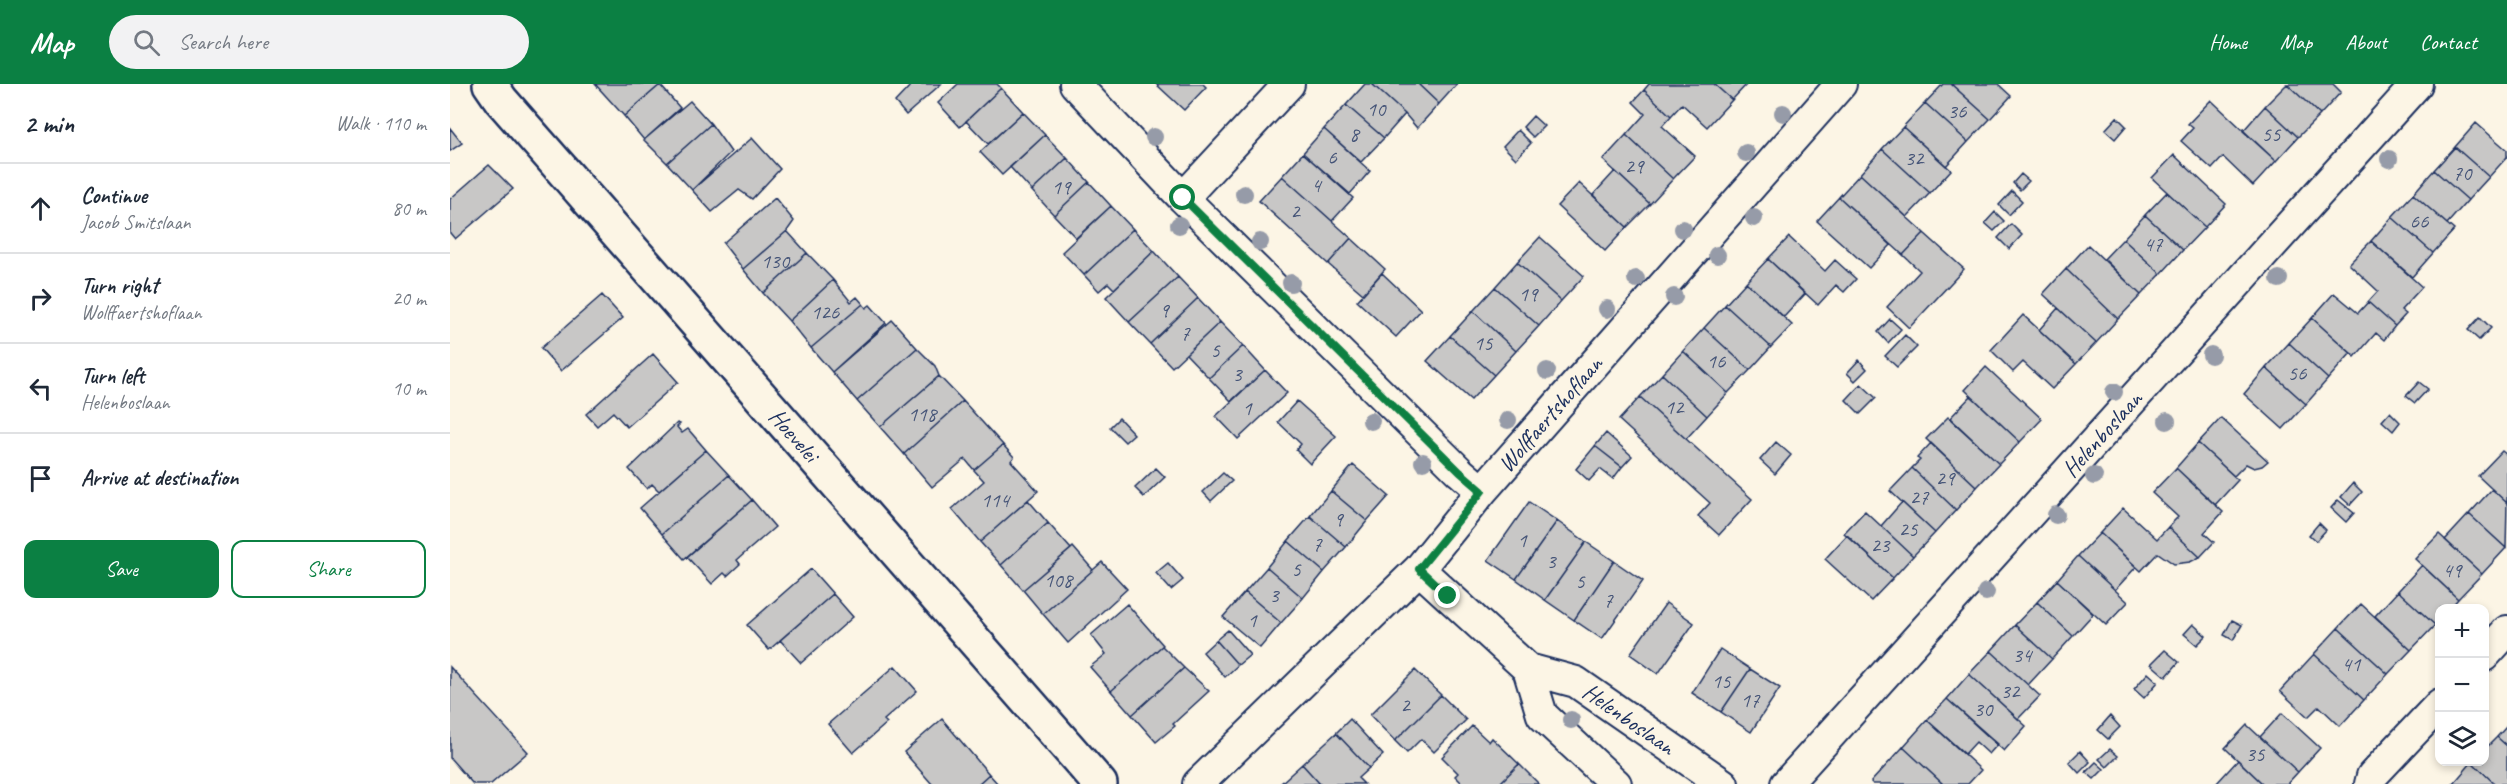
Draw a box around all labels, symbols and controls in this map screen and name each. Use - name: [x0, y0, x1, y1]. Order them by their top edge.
- search box: [109, 15, 529, 69]
- text: Map: [30, 25, 73, 60]
- icon: search: [130, 26, 163, 59]
- text: Search here: [178, 28, 268, 56]
- text: Home: [2209, 29, 2247, 55]
- text: Map: [2280, 29, 2312, 55]
- text: About: [2345, 29, 2387, 55]
- text: Contact: [2420, 29, 2477, 55]
- house number: 10: [1367, 96, 1387, 122]
- house number: 36: [1948, 98, 1967, 124]
- text: 2 min: [24, 107, 74, 140]
- text: Walk · 110 m: [336, 111, 426, 136]
- house number: 8: [1349, 121, 1361, 147]
- house number: 55: [2262, 121, 2282, 147]
- house number: 6: [1327, 144, 1337, 170]
- house number: 32: [1905, 145, 1925, 171]
- house number: 29: [1625, 153, 1645, 179]
- house number: 70: [2453, 160, 2473, 186]
- house number: 4: [1311, 172, 1323, 198]
- house number: 19: [1052, 174, 1072, 200]
- text: Continue: [81, 182, 147, 210]
- route start: [1169, 184, 1195, 210]
- icon: ahead: [24, 192, 57, 225]
- text: 80 m: [392, 196, 426, 221]
- house number: 2: [1290, 198, 1301, 224]
- house number: 66: [2410, 208, 2429, 234]
- text: Jacob Smitslaan: [81, 210, 191, 235]
- house number: 47: [2144, 231, 2164, 257]
- house number: 130: [761, 248, 791, 274]
- text: Turn right: [81, 272, 158, 300]
- house number: 19: [1519, 281, 1539, 307]
- icon: right: [24, 282, 57, 315]
- text: 20 m: [392, 286, 426, 311]
- house number: 9: [1159, 297, 1170, 323]
- house number: 126: [811, 299, 840, 325]
- text: Wolffaertshoflaan: [81, 300, 202, 325]
- house number: 7: [1180, 320, 1191, 346]
- house number: 15: [1474, 330, 1494, 356]
- house number: 5: [1210, 337, 1221, 363]
- house number: 16: [1707, 348, 1726, 374]
- street label: Wolffaertshoflaan: [1491, 349, 1610, 478]
- house number: 56: [2288, 360, 2307, 386]
- house number: 3: [1232, 361, 1243, 387]
- text: Turn left: [81, 362, 145, 390]
- icon: left: [24, 372, 57, 405]
- text: 10 m: [392, 376, 426, 401]
- street label: Helenboslaan: [2055, 384, 2150, 484]
- text: Helenboslaan: [81, 390, 170, 415]
- house number: 12: [1665, 394, 1685, 420]
- house number: 1: [1242, 395, 1253, 421]
- house number: 118: [908, 401, 939, 427]
- street label: Hoevelei: [762, 402, 827, 470]
- icon: arrive: [24, 462, 57, 495]
- text: Arrive at destination: [81, 464, 238, 492]
- house number: 29: [1936, 465, 1956, 491]
- house number: 27: [1910, 484, 1930, 510]
- house number: 114: [981, 487, 1012, 513]
- house number: 9: [1333, 506, 1344, 532]
- house number: 25: [1899, 516, 1919, 542]
- house number: 1: [1517, 527, 1528, 553]
- house number: 7: [1312, 531, 1323, 557]
- house number: 23: [1871, 532, 1891, 558]
- button: Save: [24, 540, 219, 598]
- button: Share: [231, 540, 426, 598]
- house number: 3: [1546, 548, 1557, 574]
- house number: 5: [1291, 556, 1302, 582]
- house number: 49: [2443, 557, 2463, 583]
- house number: 108: [1044, 567, 1075, 593]
- house number: 5: [1575, 568, 1586, 594]
- house number: 3: [1269, 582, 1280, 608]
- route end: [1434, 582, 1460, 608]
- house number: 7: [1603, 587, 1614, 613]
- map controls: [2435, 604, 2489, 766]
- button: +: [2435, 604, 2489, 658]
- house number: 1: [1247, 607, 1258, 633]
- house number: 34: [2013, 642, 2034, 668]
- house number: 41: [2342, 651, 2362, 677]
- button: −: [2435, 658, 2489, 712]
- house number: 15: [1712, 668, 1732, 694]
- street label: Helenboslaan: [1577, 676, 1682, 762]
- house number: 32: [2001, 678, 2021, 704]
- house number: 17: [1741, 687, 1761, 713]
- house number: 2: [1400, 692, 1411, 718]
- house number: 30: [1974, 696, 1994, 722]
- button: layers: [2435, 712, 2489, 766]
- house number: 35: [2246, 741, 2266, 767]

